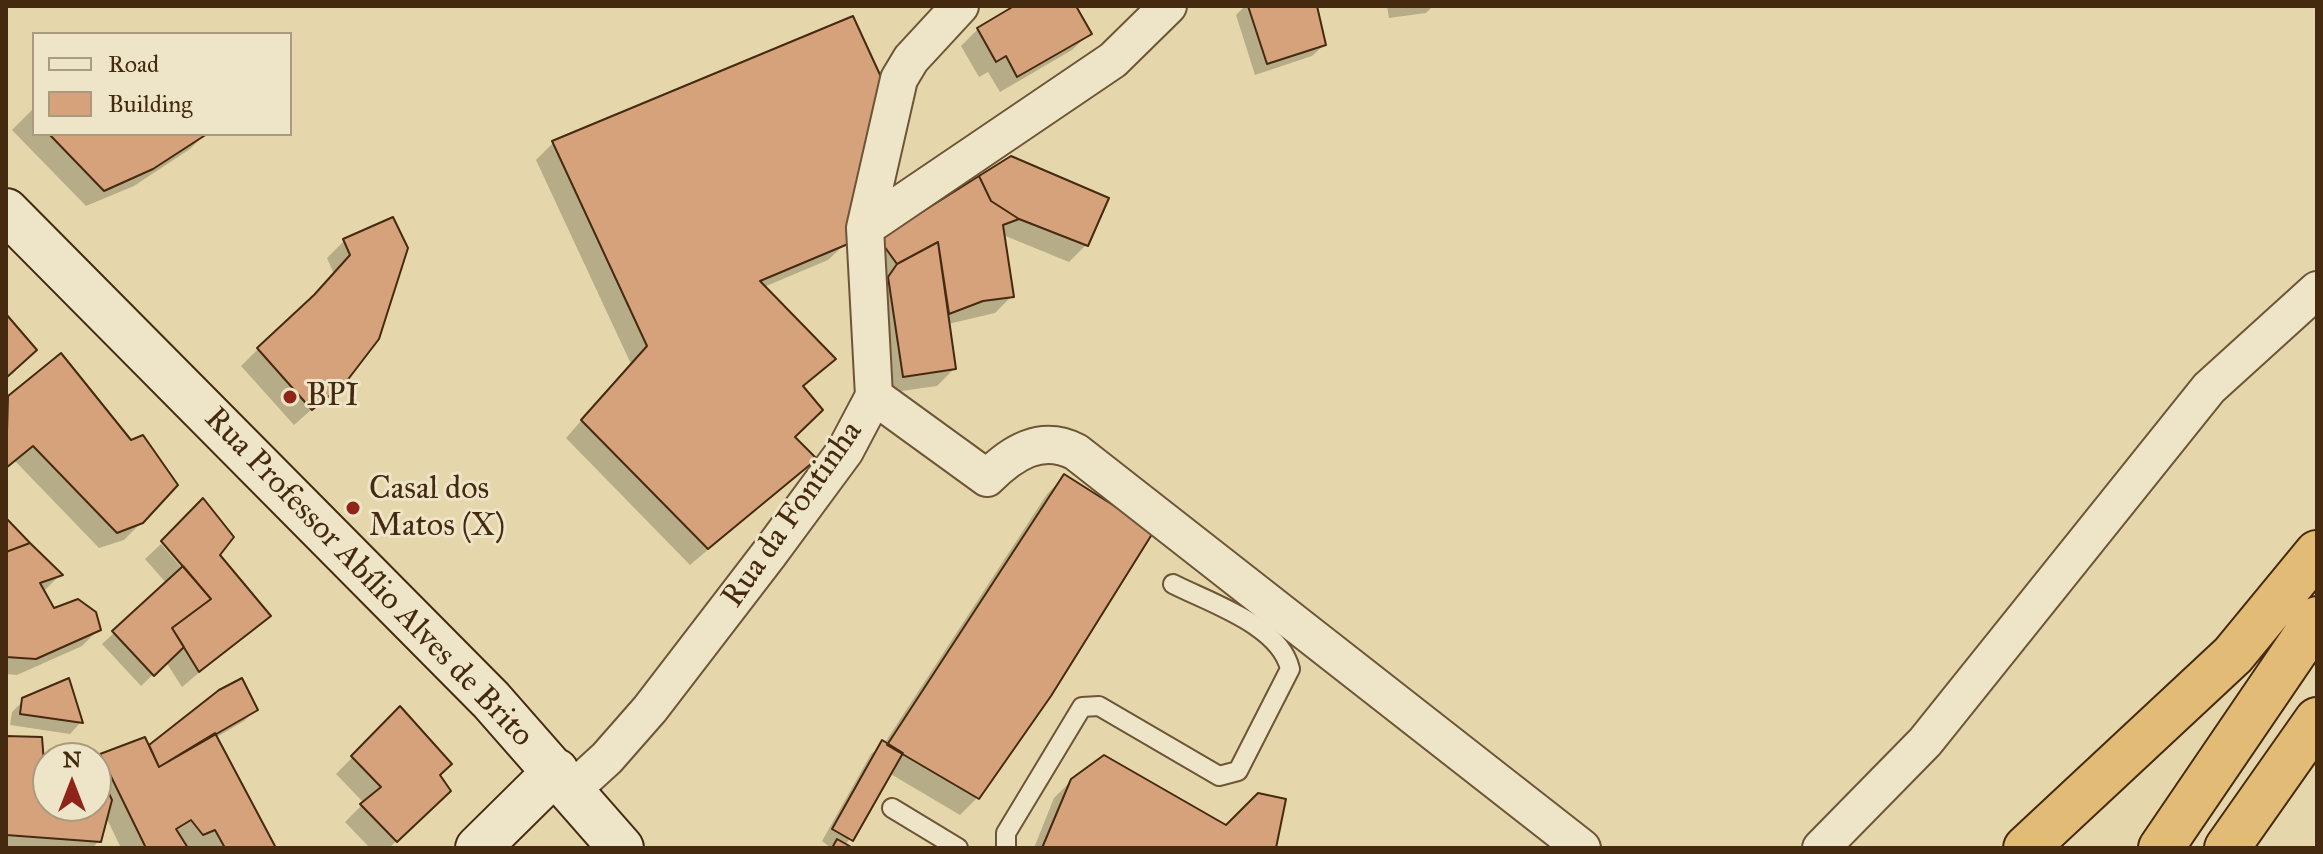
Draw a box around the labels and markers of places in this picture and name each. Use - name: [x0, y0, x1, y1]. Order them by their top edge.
- place label: BPI: [306, 378, 359, 416]
- marker: BPI: [281, 388, 299, 406]
- place label: Casal dos Matos (X): [369, 471, 505, 546]
- marker: Casal dos Matos (X): [344, 499, 362, 517]

